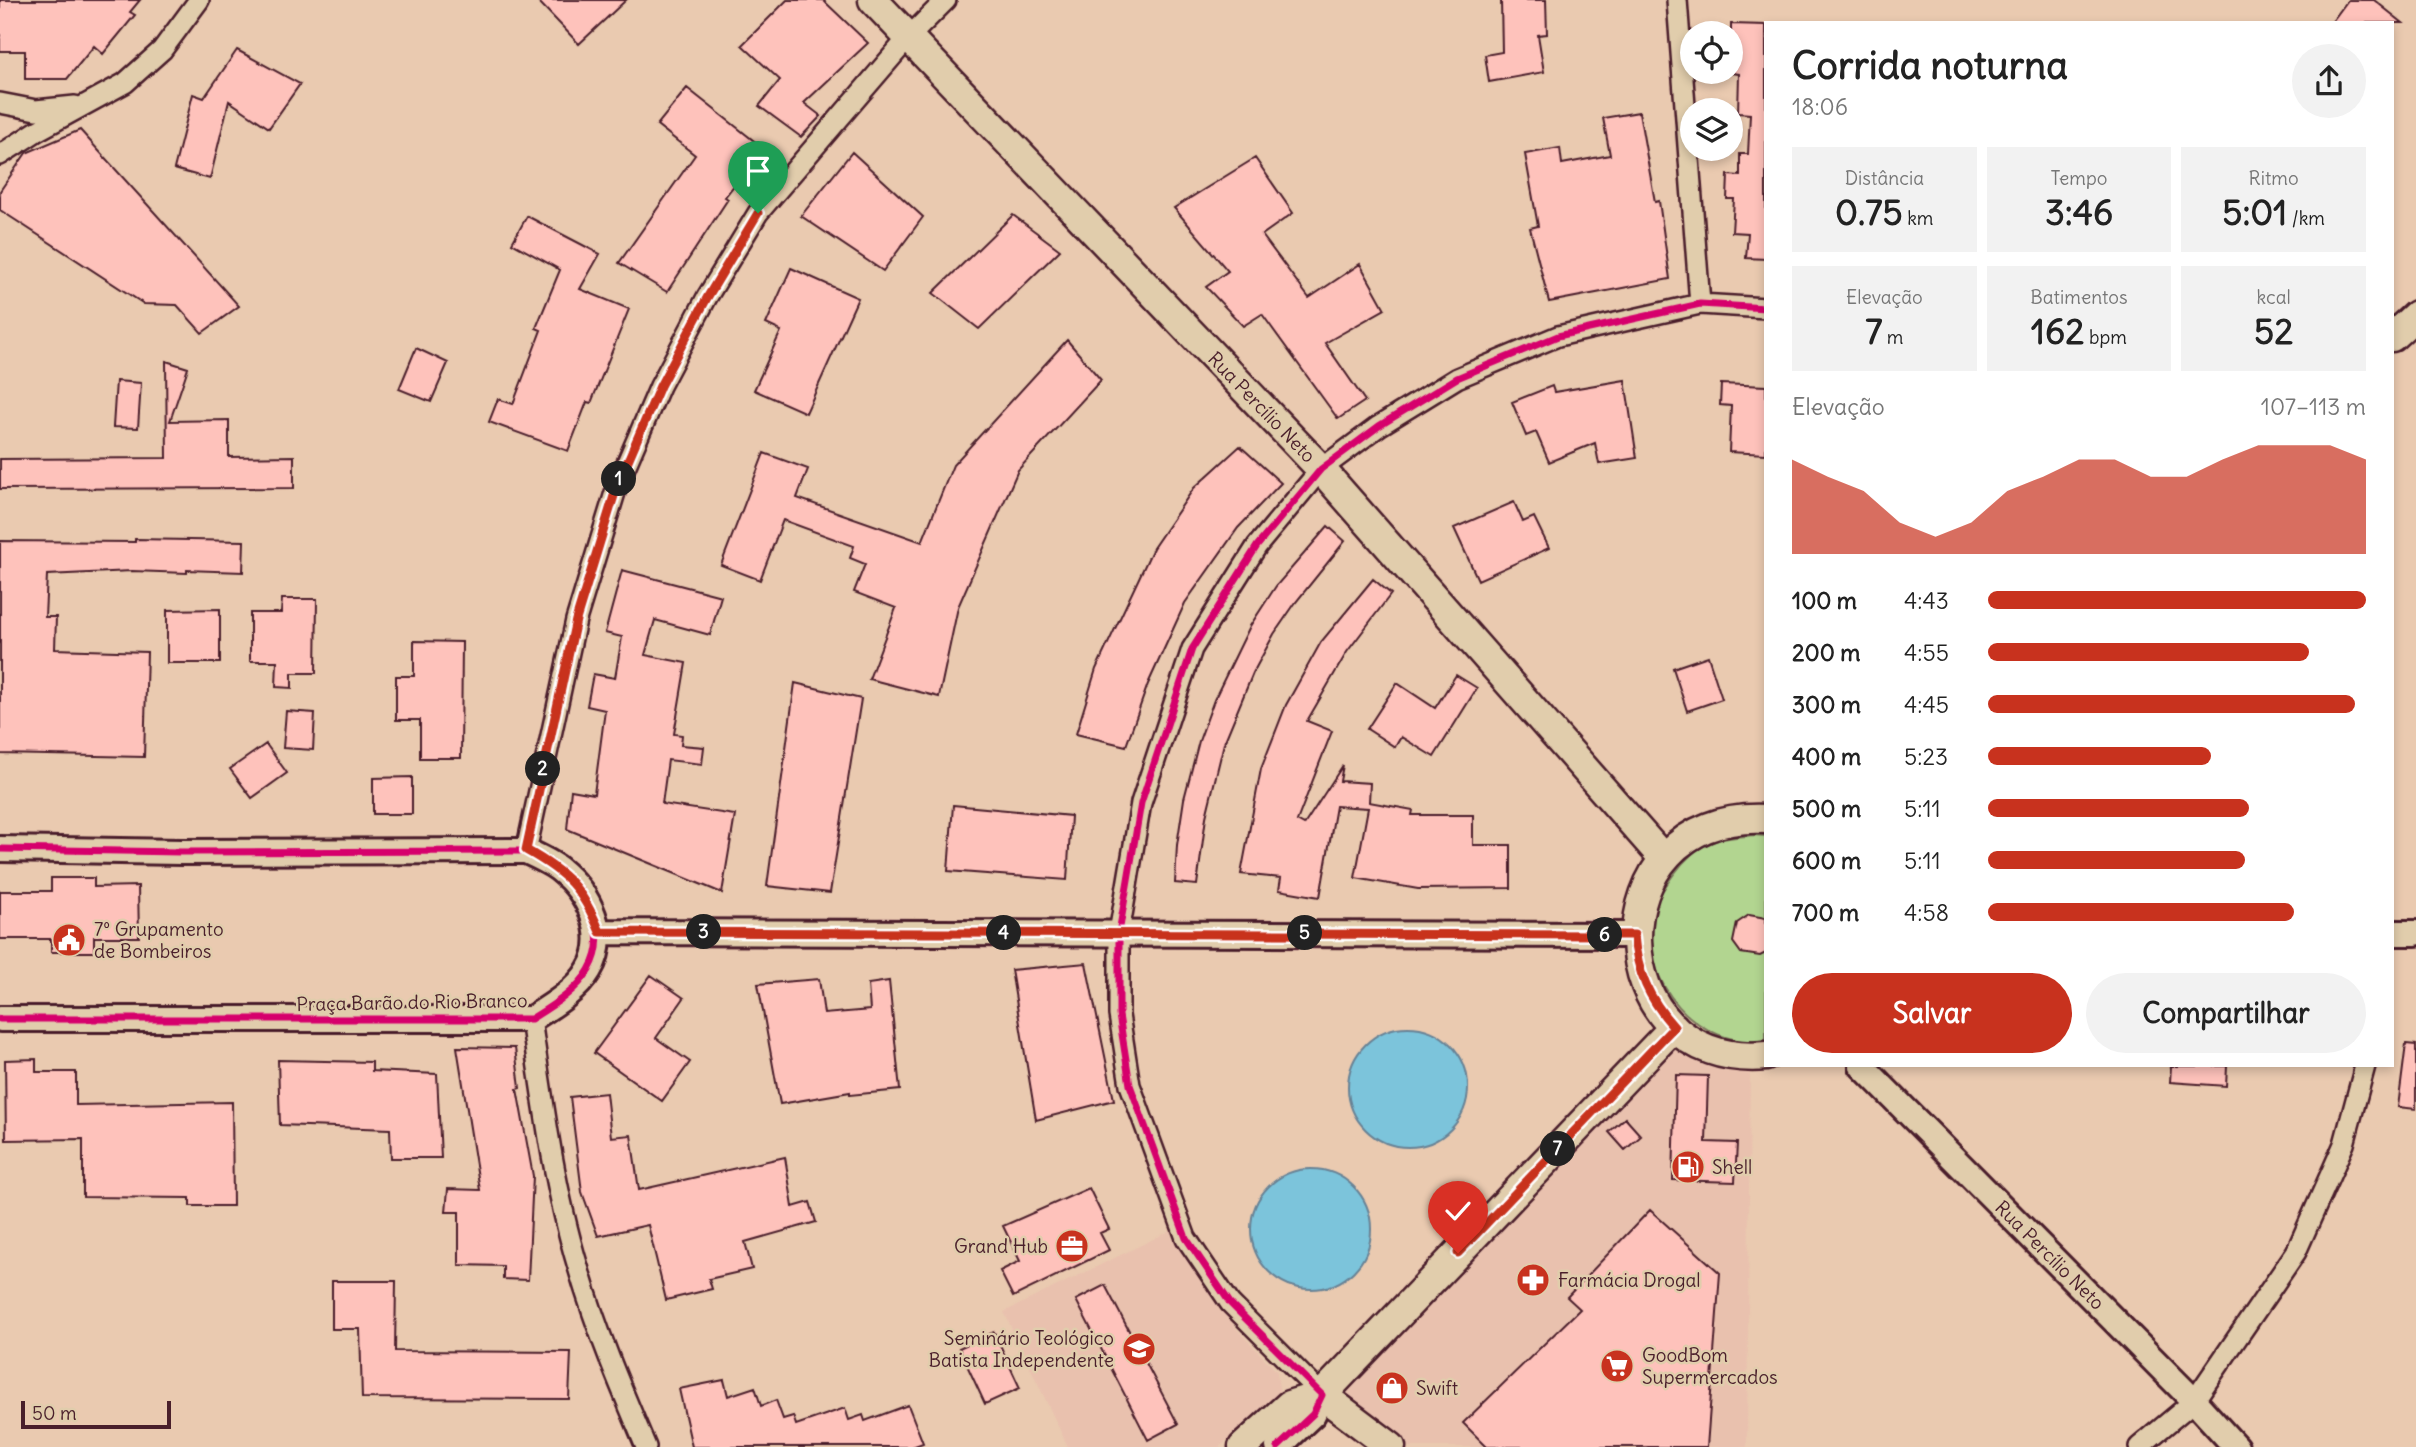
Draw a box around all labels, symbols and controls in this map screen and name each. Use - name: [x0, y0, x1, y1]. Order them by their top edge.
- map controls: [1680, 21, 1743, 161]
- button: locate: [1680, 21, 1743, 84]
- text: Corrida noturna: [1792, 42, 2068, 89]
- button: share: [2292, 44, 2366, 118]
- text: 18:06: [1792, 92, 1848, 121]
- button: layers: [1680, 98, 1743, 161]
- pin: [728, 141, 788, 213]
- icon: arrive: [739, 152, 777, 190]
- text: Distância: [1845, 166, 1924, 190]
- text: Tempo: [2050, 166, 2108, 190]
- text: Ritmo: [2249, 166, 2299, 190]
- text: 0.75: [1835, 190, 1903, 234]
- text: 3:46: [2045, 190, 2113, 234]
- text: 5:01: [2222, 190, 2287, 234]
- text: km: [1903, 206, 1934, 230]
- text: /km: [2287, 206, 2325, 230]
- text: Elevação: [1846, 285, 1923, 309]
- text: Batimentos: [2030, 285, 2128, 309]
- text: kcal: [2257, 285, 2291, 309]
- text: 7: [1865, 309, 1882, 353]
- text: 162: [2031, 309, 2084, 353]
- text: 52: [2254, 309, 2293, 353]
- text: m: [1882, 325, 1904, 349]
- text: bpm: [2084, 325, 2127, 349]
- street label: Rua Percílio Neto: [1203, 347, 1321, 467]
- text: Elevação: [1792, 392, 1885, 421]
- text: 107–113 m: [2261, 392, 2366, 421]
- pin: 1: [602, 462, 636, 496]
- text: 1: [615, 466, 622, 490]
- text: 100 m: [1792, 586, 1857, 615]
- text: 4:43: [1904, 586, 1949, 615]
- text: 200 m: [1792, 638, 1861, 667]
- text: 4:55: [1904, 638, 1949, 667]
- text: 300 m: [1792, 690, 1861, 719]
- text: 4:45: [1904, 690, 1949, 719]
- text: 400 m: [1792, 742, 1861, 771]
- text: 5:23: [1904, 742, 1948, 771]
- pin: 2: [526, 752, 560, 786]
- text: 2: [537, 756, 548, 780]
- text: 500 m: [1792, 794, 1861, 823]
- text: 5:11: [1904, 794, 1941, 823]
- text: 600 m: [1792, 846, 1861, 875]
- text: 5:11: [1904, 846, 1941, 875]
- text: 700 m: [1792, 898, 1859, 927]
- text: 4:58: [1904, 898, 1949, 927]
- pin: 3: [686, 914, 722, 950]
- pin: 4: [986, 916, 1021, 950]
- pin: 5: [1288, 916, 1322, 950]
- place label: 7º Grupamento de Bombeiros: [94, 917, 224, 963]
- pin: 6: [1588, 918, 1622, 953]
- text: 3: [698, 919, 709, 943]
- text: 4: [998, 920, 1009, 944]
- text: 5: [1299, 920, 1310, 944]
- public building icon: 7º Grupamento de Bombeiros: [50, 921, 88, 959]
- text: 6: [1599, 922, 1610, 946]
- button: Salvar: [1792, 973, 2072, 1053]
- button: Compartilhar: [2086, 973, 2366, 1053]
- street label: Praça Barão do Rio Branco: [296, 988, 528, 1016]
- pin: 7: [1540, 1132, 1576, 1166]
- text: 7: [1553, 1136, 1562, 1160]
- fuel station icon: Shell: [1669, 1148, 1707, 1186]
- place label: Shell: [1712, 1155, 1752, 1179]
- pin: [1428, 1181, 1488, 1253]
- icon: check: [1439, 1192, 1477, 1230]
- street label: Rua Percílio Neto: [1990, 1195, 2110, 1315]
- office icon: Grand Hub: [1053, 1227, 1091, 1265]
- place label: Grand Hub: [954, 1234, 1048, 1258]
- pharmacy icon: Farmácia Drogal: [1514, 1261, 1552, 1299]
- place label: Farmácia Drogal: [1558, 1268, 1701, 1292]
- place label: Seminário Teológico Batista Independente: [929, 1326, 1114, 1372]
- school or university icon: Seminário Teológico Batista Independente: [1120, 1330, 1158, 1368]
- place label: GoodBom Supermercados: [1642, 1343, 1778, 1389]
- supermarket icon: GoodBom Supermercados: [1598, 1347, 1636, 1385]
- shop icon: Swift: [1373, 1369, 1411, 1407]
- place label: Swift: [1416, 1376, 1458, 1400]
- scale bar: [21, 1398, 172, 1430]
- text: 50 m: [32, 1401, 77, 1425]

